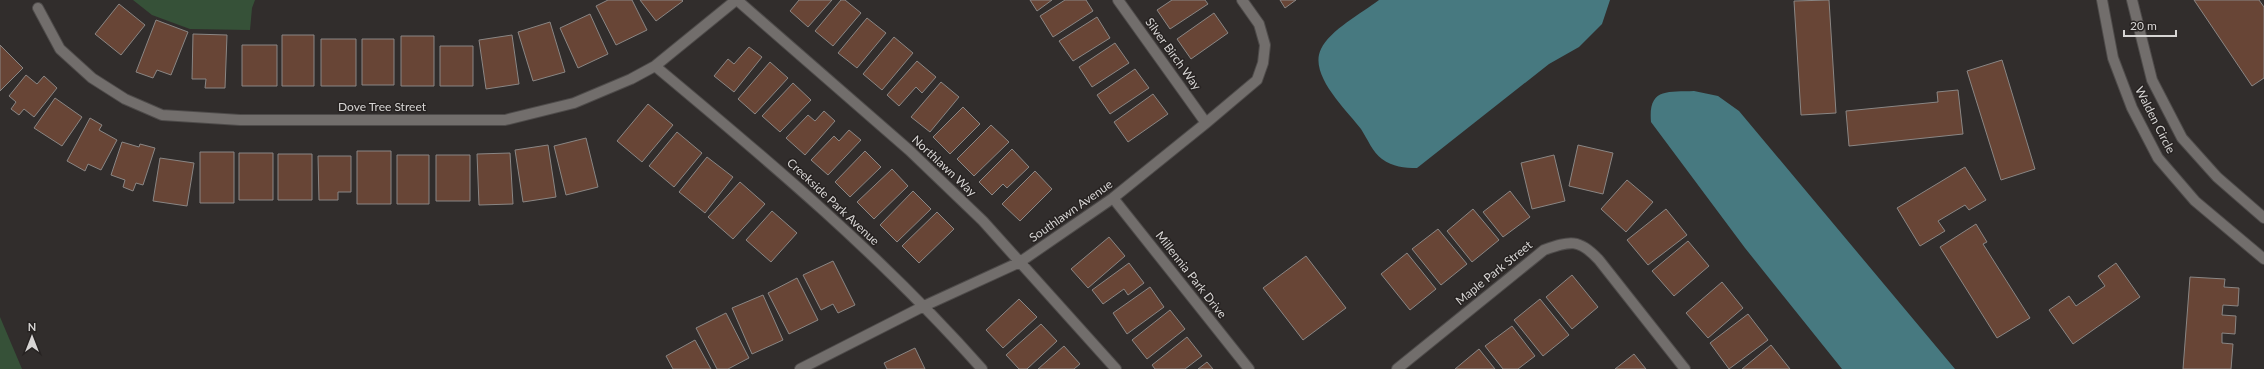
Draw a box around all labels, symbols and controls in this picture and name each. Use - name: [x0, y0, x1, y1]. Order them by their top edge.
- scale bar: [2124, 12, 2176, 38]
- street label: Silver Birch Way: [1142, 15, 1205, 93]
- text: 20 m: [2130, 18, 2157, 33]
- street label: Walden Circle: [2132, 84, 2179, 156]
- street label: Dove Tree Street: [338, 99, 427, 114]
- street label: Northlawn Way: [909, 132, 980, 200]
- street label: Creekside Park Avenue: [784, 155, 883, 248]
- street label: Southlawn Avenue: [1026, 176, 1115, 245]
- street label: Millennia Park Drive: [1153, 228, 1230, 321]
- street label: Maple Park Street: [1452, 237, 1535, 308]
- north arrow: [12, 317, 52, 357]
- text: N: [28, 320, 36, 333]

